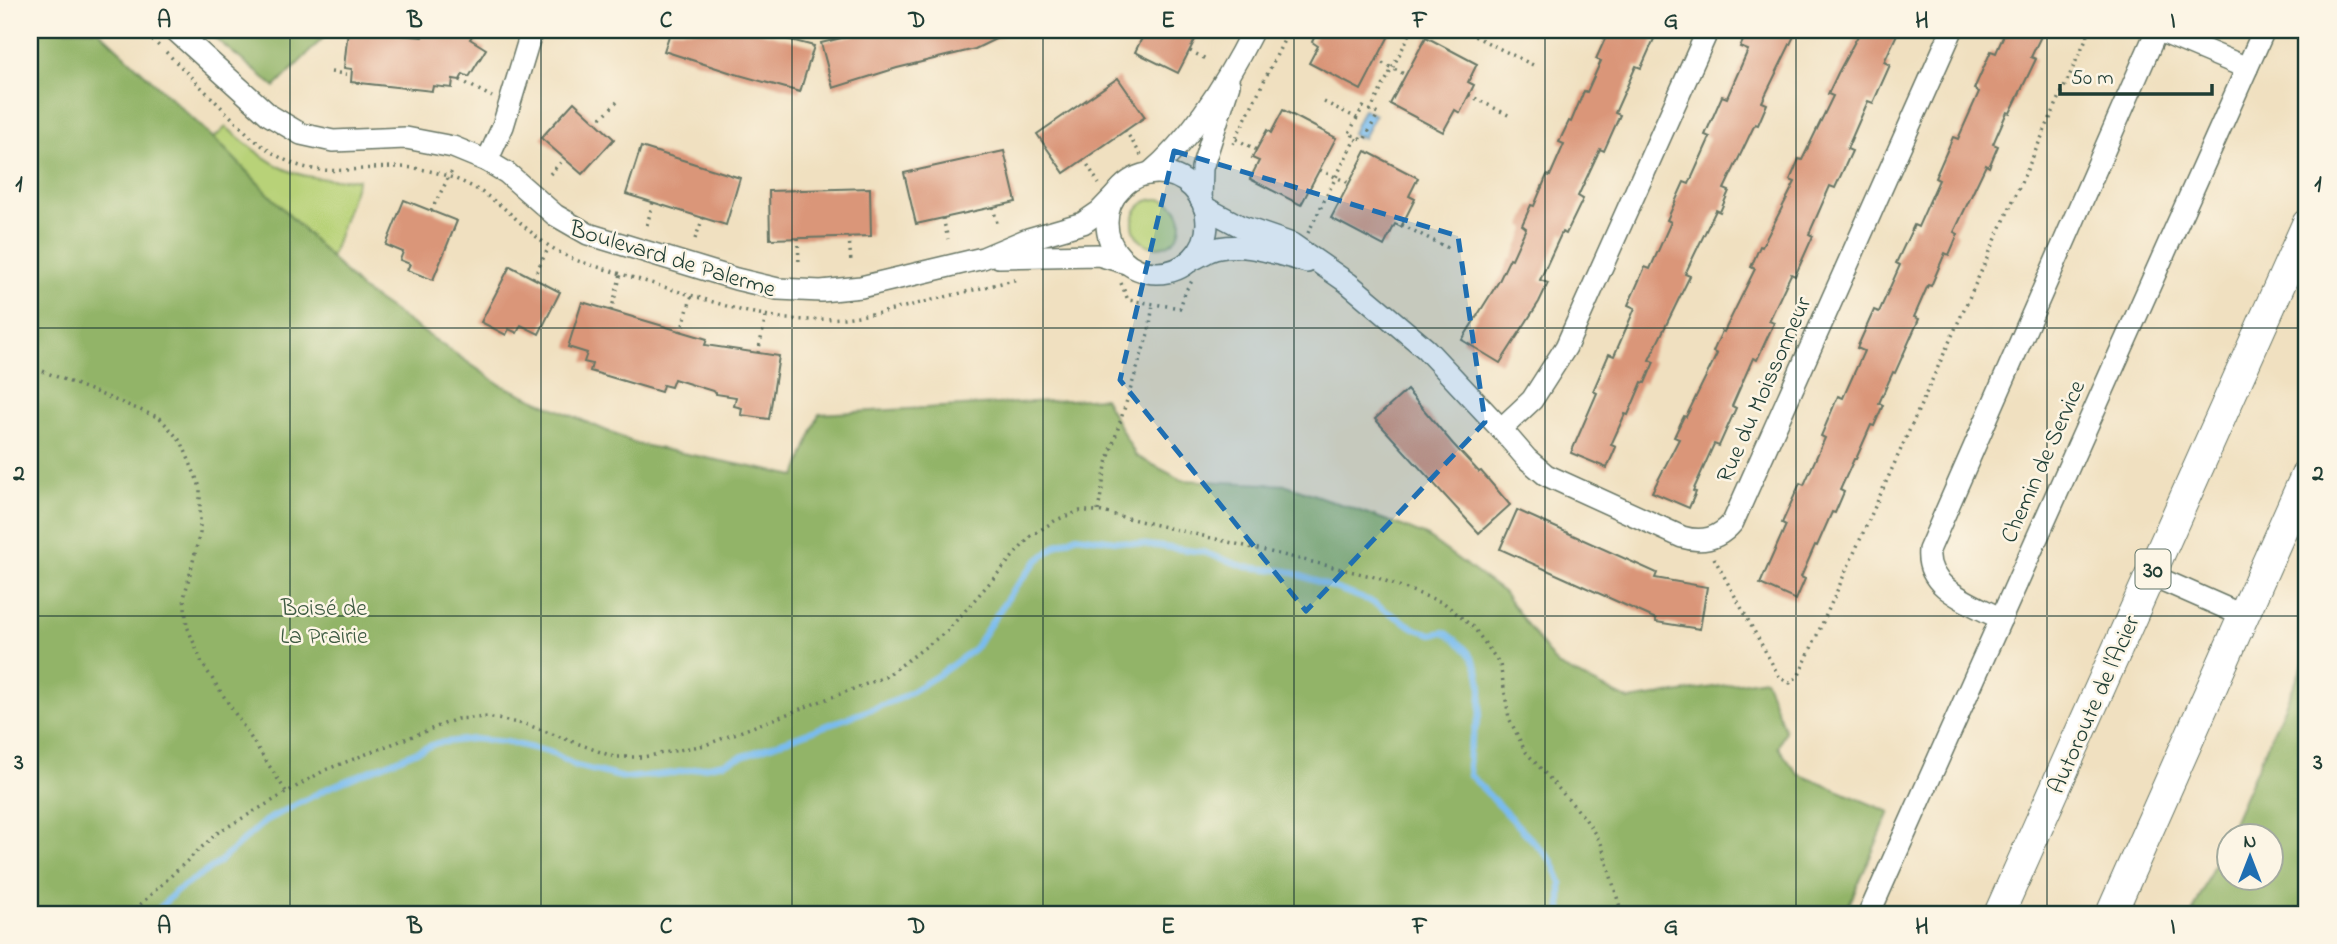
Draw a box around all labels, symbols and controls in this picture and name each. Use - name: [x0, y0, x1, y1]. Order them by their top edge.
- text: A: [157, 5, 171, 38]
- text: B: [406, 5, 423, 38]
- text: C: [660, 5, 673, 38]
- text: D: [908, 5, 925, 38]
- text: E: [1161, 5, 1175, 38]
- text: F: [1412, 5, 1428, 38]
- text: G: [1664, 5, 1678, 38]
- text: H: [1915, 5, 1929, 38]
- text: I: [2170, 5, 2176, 38]
- scale bar: [2060, 52, 2213, 96]
- text: 50 m: [2071, 64, 2114, 94]
- text: 1: [15, 169, 23, 202]
- text: 1: [2314, 169, 2322, 202]
- street label: Boulevard de Palerme: [564, 212, 780, 308]
- street label: Rue du Moissonneur: [1708, 291, 1822, 489]
- street label: Chemin de Service: [1993, 375, 2096, 549]
- text: 2: [12, 458, 25, 491]
- text: 2: [2311, 458, 2324, 491]
- road number: 30: [2136, 550, 2170, 589]
- park label: Boisé de La Prairie: [280, 592, 368, 655]
- street label: Autoroute de l'Acier: [2040, 610, 2151, 800]
- text: 3: [13, 747, 24, 780]
- text: 3: [2312, 747, 2323, 780]
- north arrow: [2214, 822, 2284, 892]
- text: N: [2244, 829, 2257, 856]
- text: A: [157, 911, 171, 944]
- text: B: [406, 911, 423, 944]
- text: C: [660, 911, 673, 944]
- text: D: [908, 911, 925, 944]
- text: E: [1161, 911, 1175, 944]
- text: F: [1412, 911, 1428, 944]
- text: G: [1664, 911, 1678, 944]
- text: H: [1915, 911, 1929, 944]
- text: I: [2170, 911, 2176, 944]

